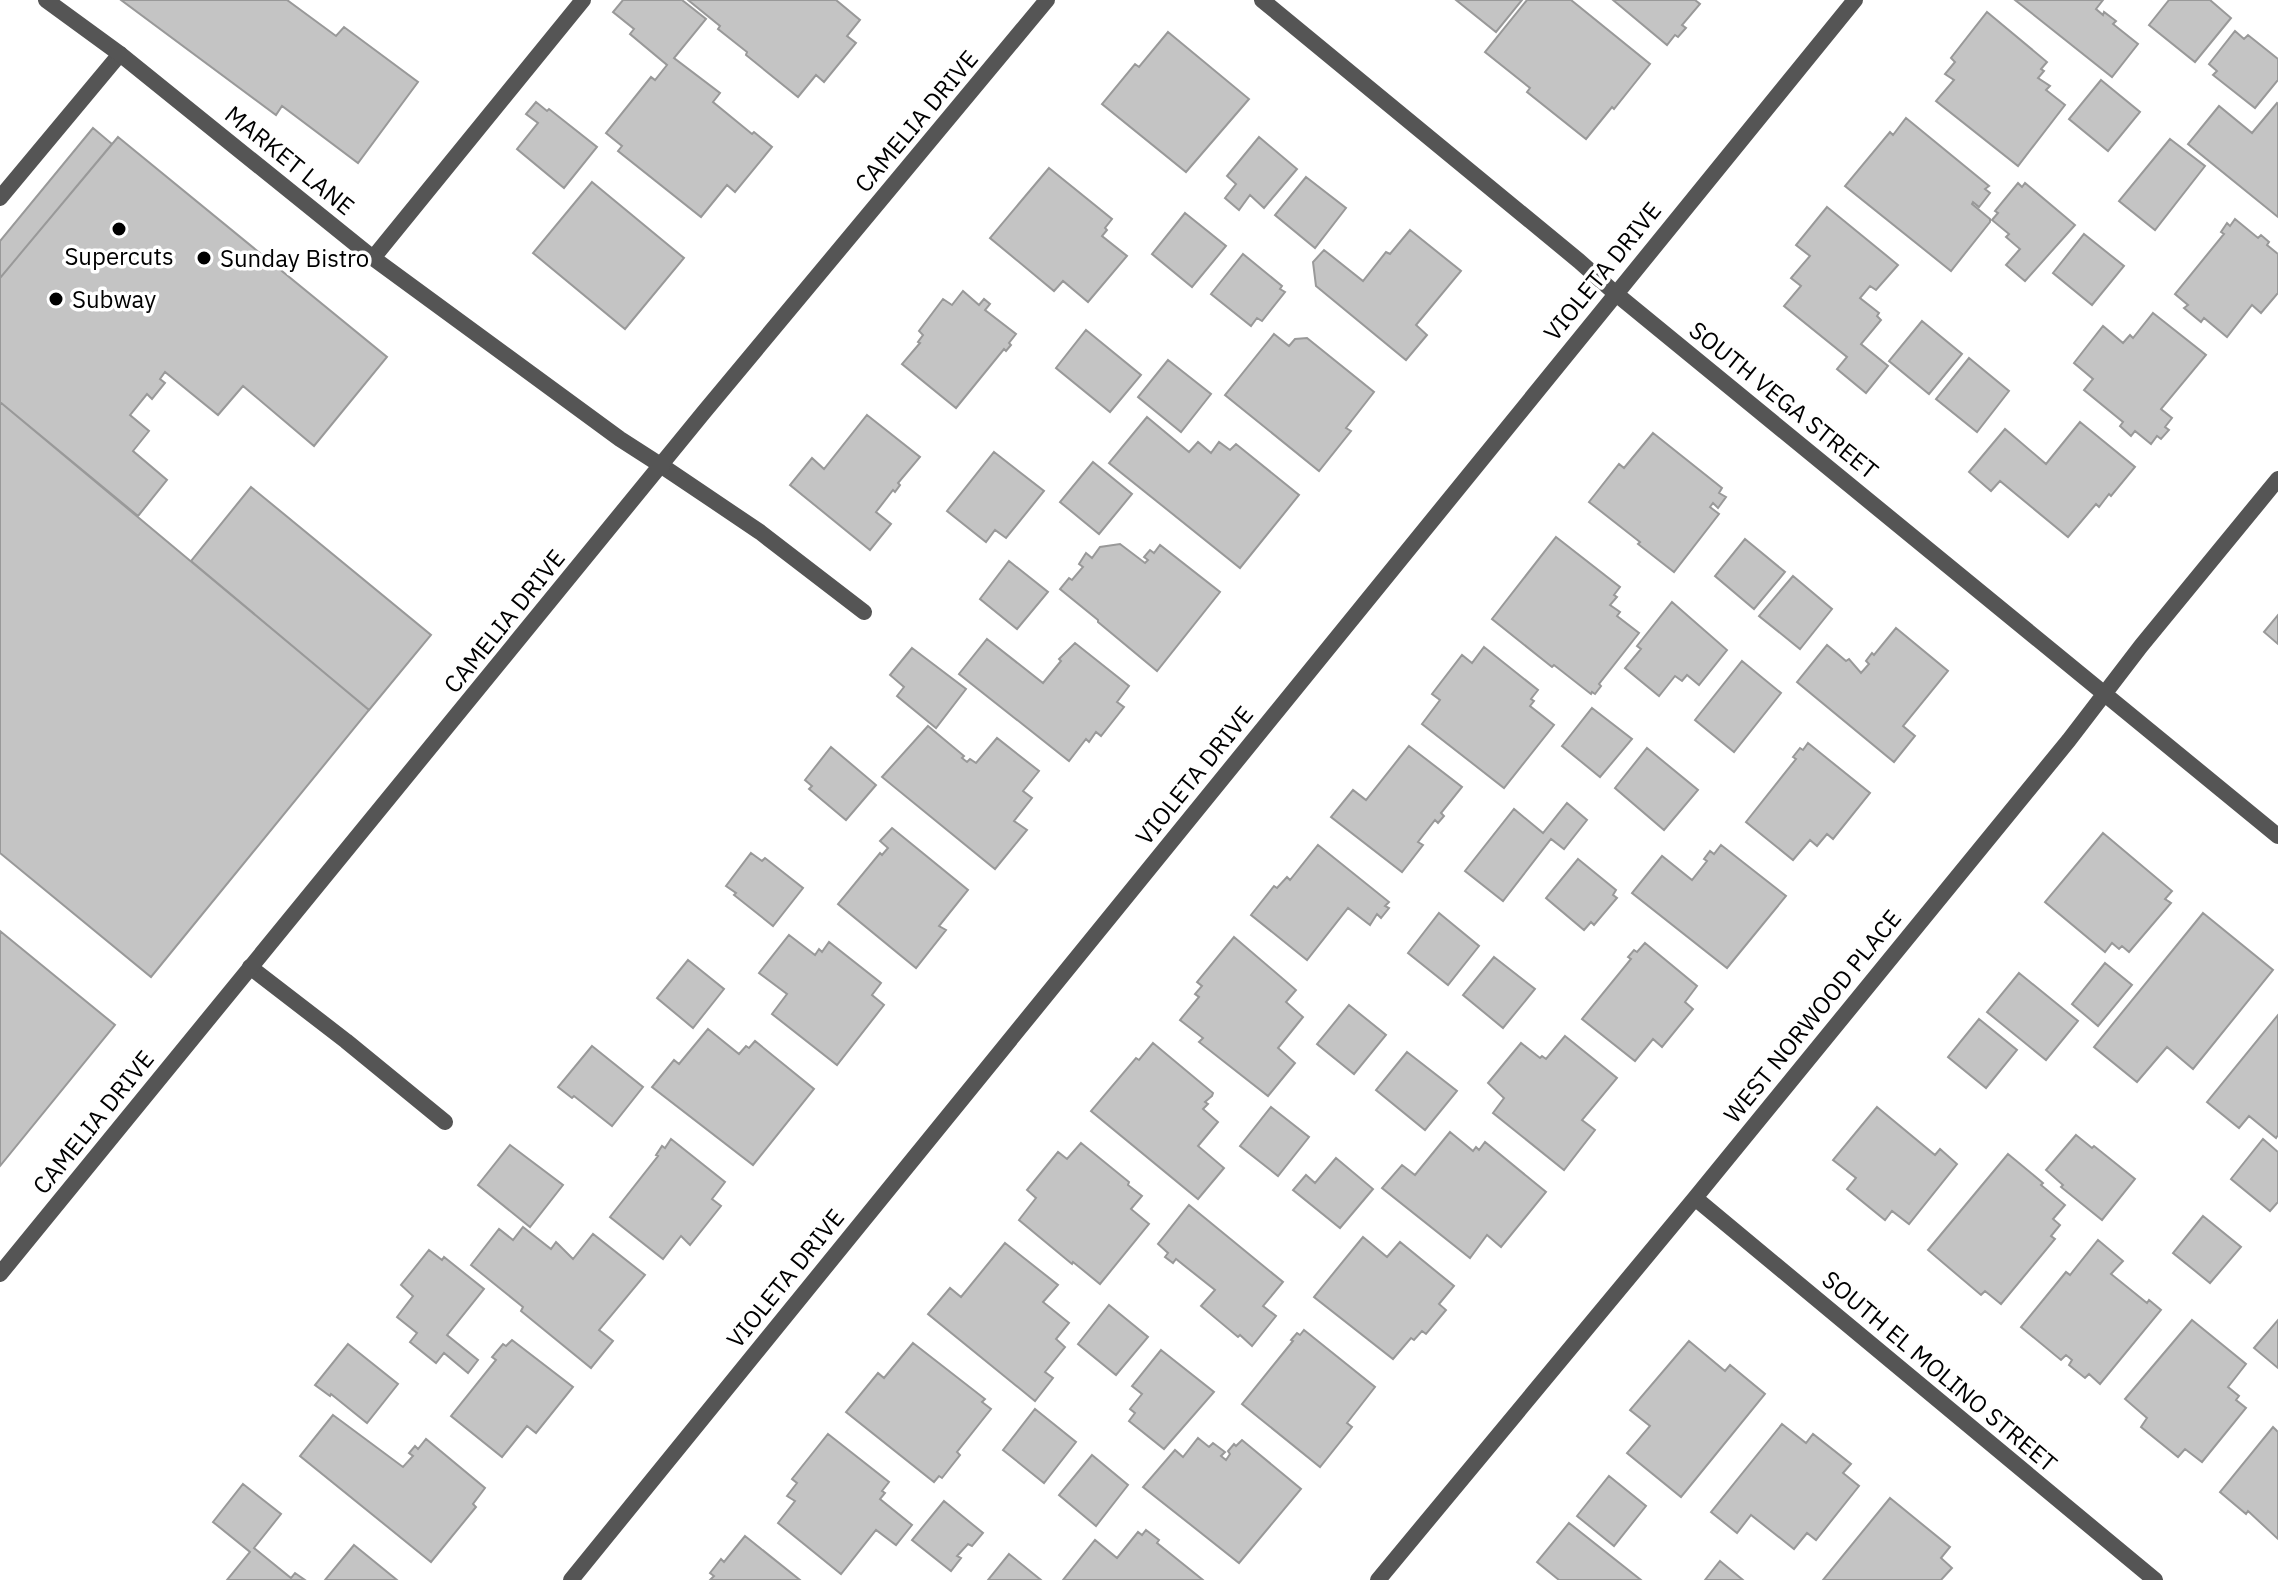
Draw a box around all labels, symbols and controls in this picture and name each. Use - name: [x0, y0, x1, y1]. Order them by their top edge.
- street label: CAMELIA DRIVE: [847, 43, 985, 199]
- street label: MARKET LANE: [219, 98, 361, 222]
- street label: VIOLETA DRIVE: [1536, 195, 1668, 347]
- marker: Supercuts: [110, 220, 128, 238]
- place label: Supercuts: [64, 240, 174, 272]
- place label: Sunday Bistro: [220, 242, 369, 274]
- marker: Sunday Bistro: [195, 249, 213, 267]
- place label: Subway: [72, 283, 156, 315]
- marker: Subway: [47, 290, 65, 308]
- street label: SOUTH VEGA STREET: [1683, 314, 1885, 486]
- street label: CAMELIA DRIVE: [436, 542, 572, 700]
- street label: VIOLETA DRIVE: [1128, 699, 1260, 851]
- street label: WEST NORWOOD PLACE: [1716, 903, 1908, 1129]
- street label: CAMELIA DRIVE: [25, 1043, 161, 1201]
- street label: VIOLETA DRIVE: [719, 1202, 851, 1354]
- street label: SOUTH EL MOLINO STREET: [1816, 1263, 2064, 1479]

